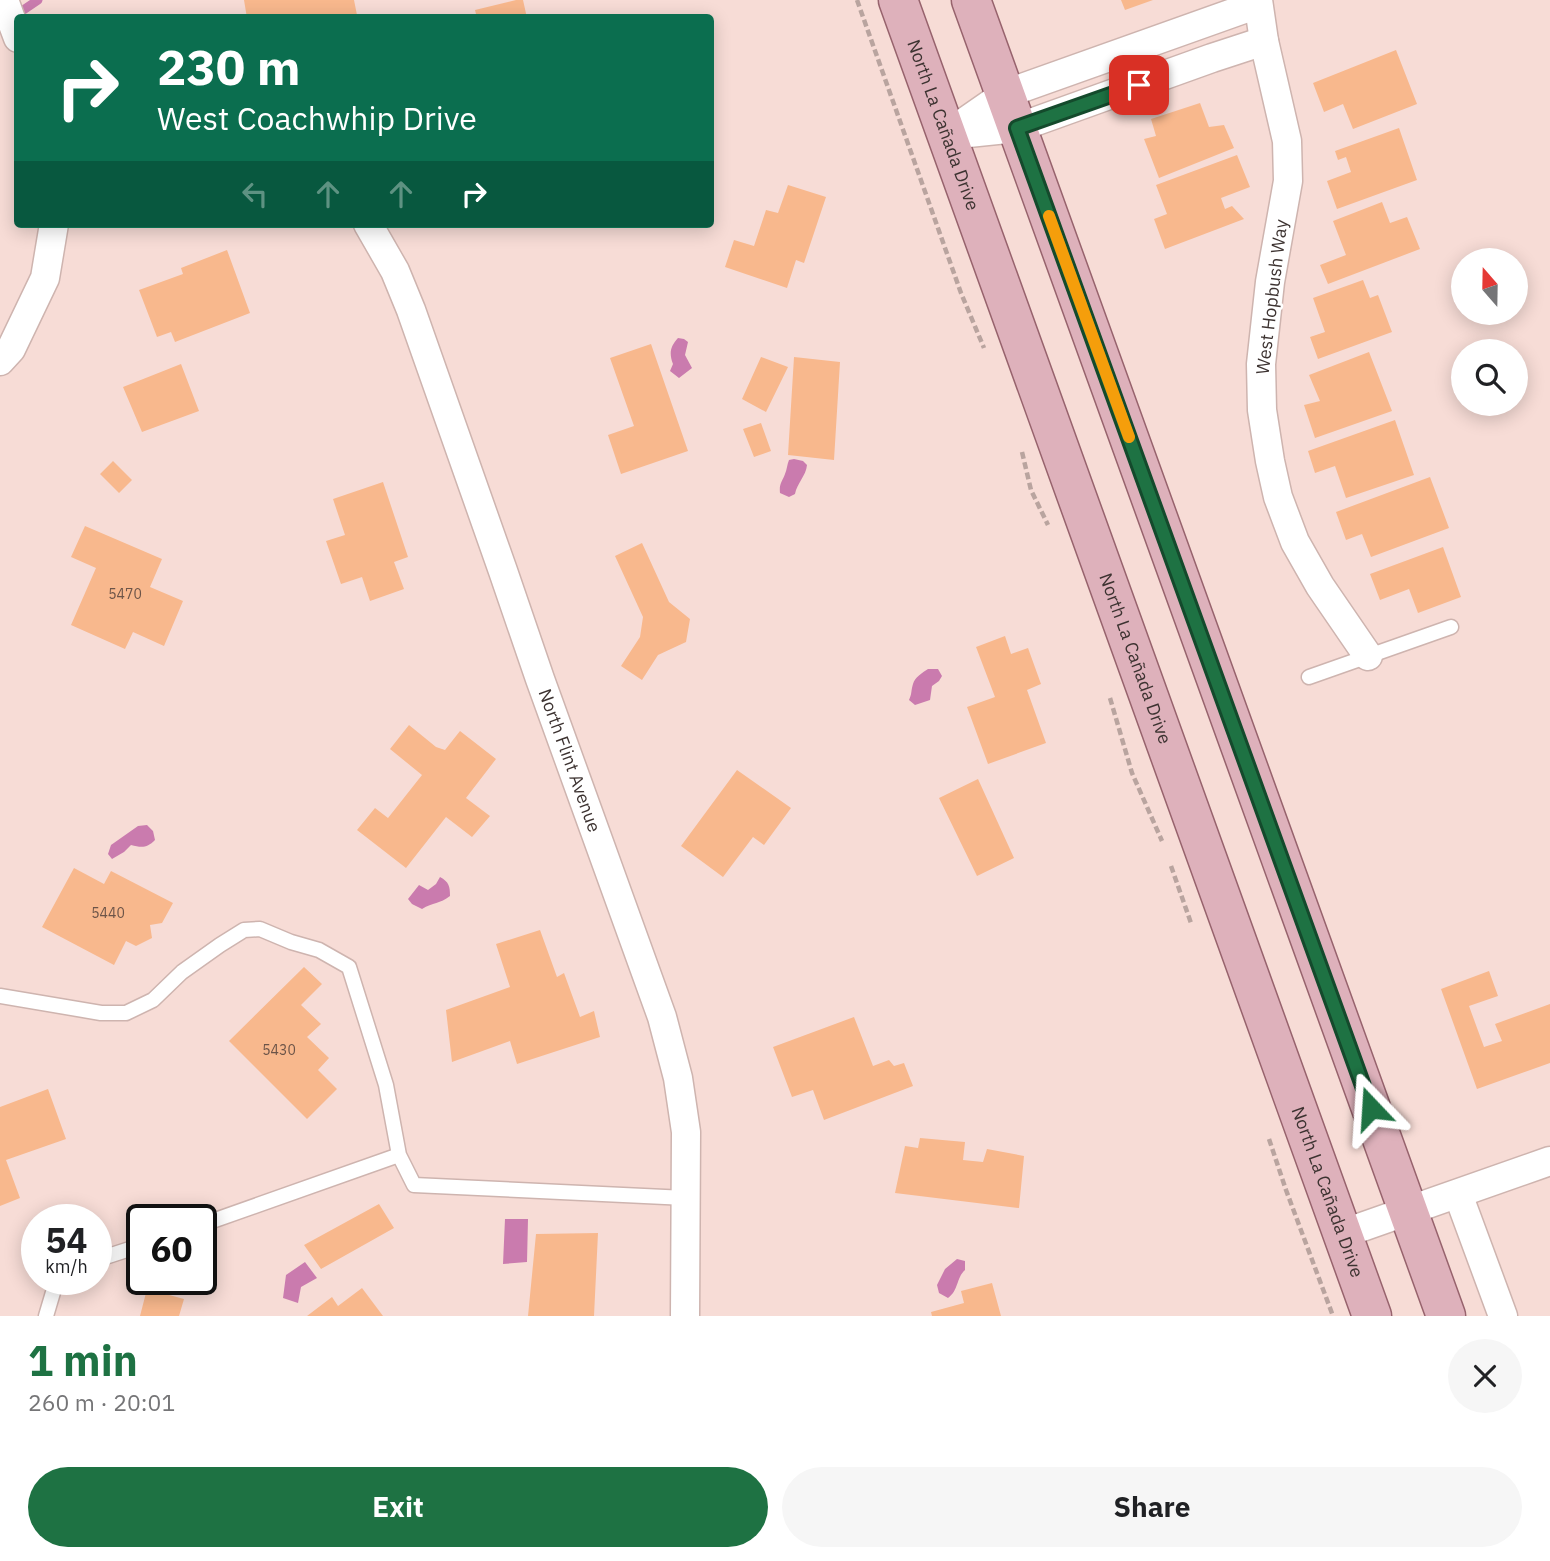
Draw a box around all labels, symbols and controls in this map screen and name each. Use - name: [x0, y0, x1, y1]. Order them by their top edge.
- text: 230 m: [157, 35, 301, 98]
- street label: North La Cañada Drive: [902, 36, 985, 214]
- icon: right: [42, 42, 133, 133]
- pin: [1109, 55, 1169, 115]
- icon: arrive: [1120, 66, 1158, 104]
- text: West Coachwhip Drive: [157, 97, 477, 139]
- icon: left: [236, 175, 274, 213]
- icon: ahead: [309, 175, 347, 213]
- icon: ahead: [382, 175, 420, 213]
- icon: right: [455, 175, 493, 213]
- street label: West Hopbush Way: [1251, 218, 1292, 376]
- north arrow: [1451, 248, 1528, 326]
- map controls: [1451, 248, 1528, 416]
- button: search: [1451, 339, 1528, 416]
- street label: North La Cañada Drive: [1094, 570, 1177, 747]
- house number: 5470: [108, 585, 142, 603]
- street label: North Flint Avenue: [534, 686, 606, 835]
- house number: 5440: [91, 904, 125, 922]
- house number: 5430: [262, 1041, 296, 1059]
- position arrow: [1334, 1071, 1408, 1145]
- street label: North La Cañada Drive: [1287, 1103, 1369, 1281]
- speed limit sign: 60: [126, 1204, 217, 1295]
- text: 54: [45, 1217, 88, 1263]
- text: km/h: [45, 1255, 88, 1278]
- text: 1 min: [28, 1333, 138, 1388]
- button: close: [1448, 1339, 1522, 1413]
- text: 260 m · 20:01: [28, 1387, 175, 1417]
- button: Exit: [28, 1467, 768, 1547]
- button: Share: [782, 1467, 1522, 1547]

